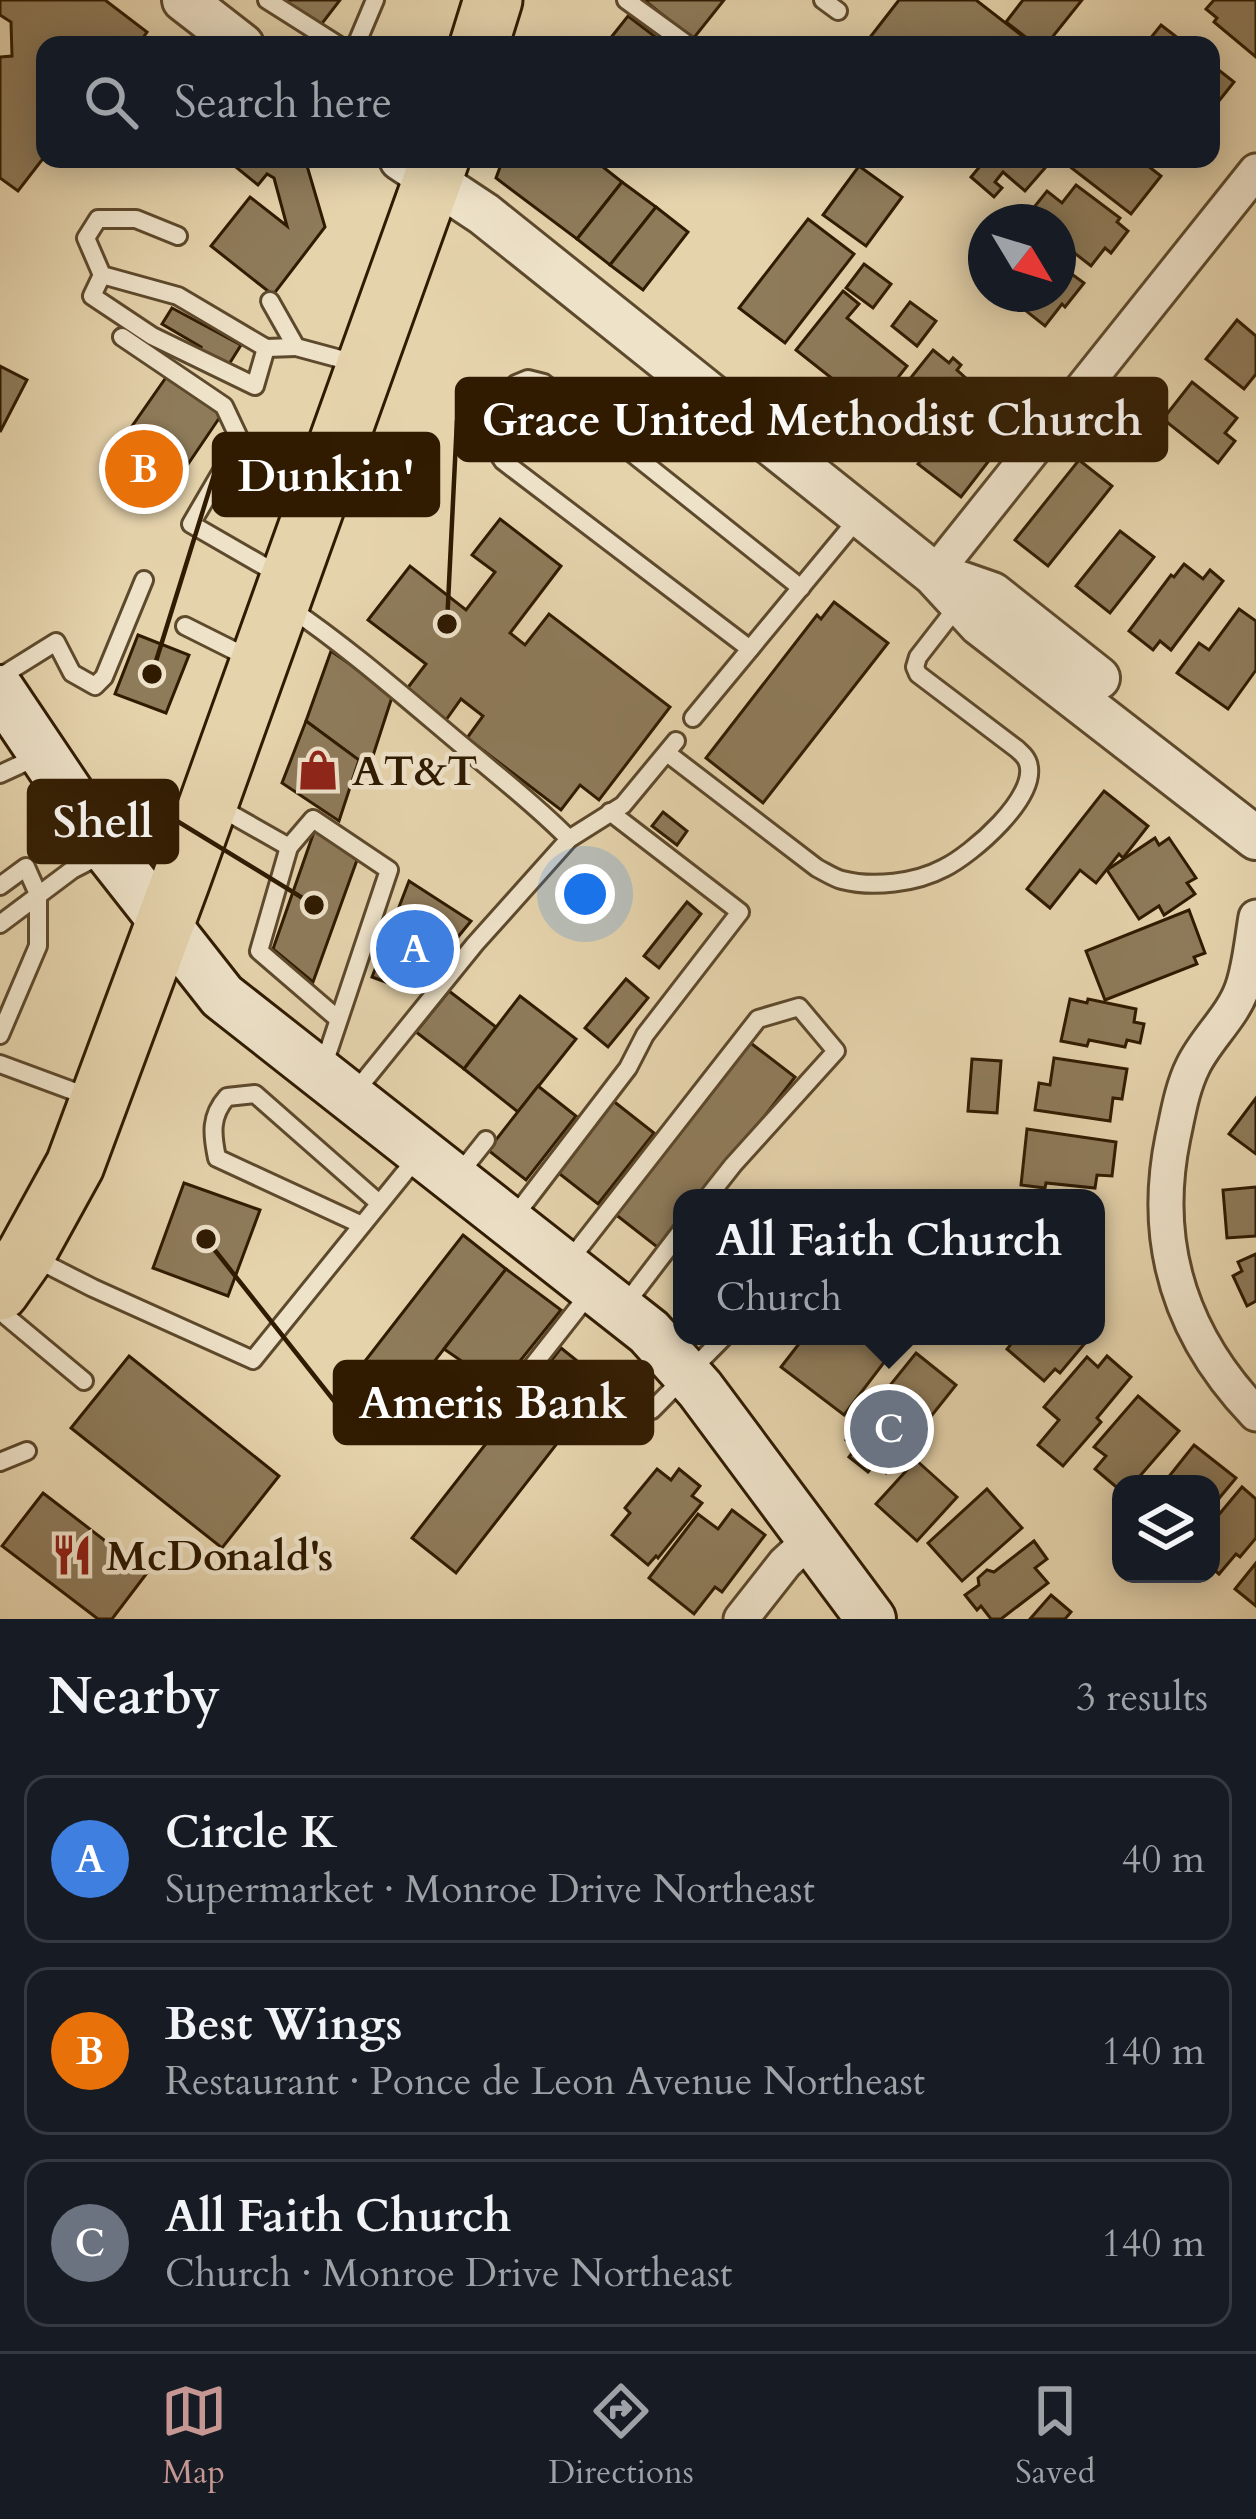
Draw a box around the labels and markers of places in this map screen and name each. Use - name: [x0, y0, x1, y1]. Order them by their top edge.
- callout: Grace United Methodist Church: [457, 379, 1166, 460]
- pin: B: [105, 424, 183, 514]
- callout: Dunkin': [214, 434, 438, 515]
- place label: AT&T: [352, 743, 478, 800]
- shop icon: AT&T: [295, 747, 341, 793]
- callout: Shell: [29, 781, 177, 862]
- pin: A: [376, 904, 454, 994]
- callout: Ameris Bank: [335, 1362, 652, 1443]
- pin: C: [850, 1384, 928, 1474]
- place label: McDonald's: [106, 1528, 333, 1585]
- restaurant icon: McDonald's: [49, 1532, 95, 1578]

